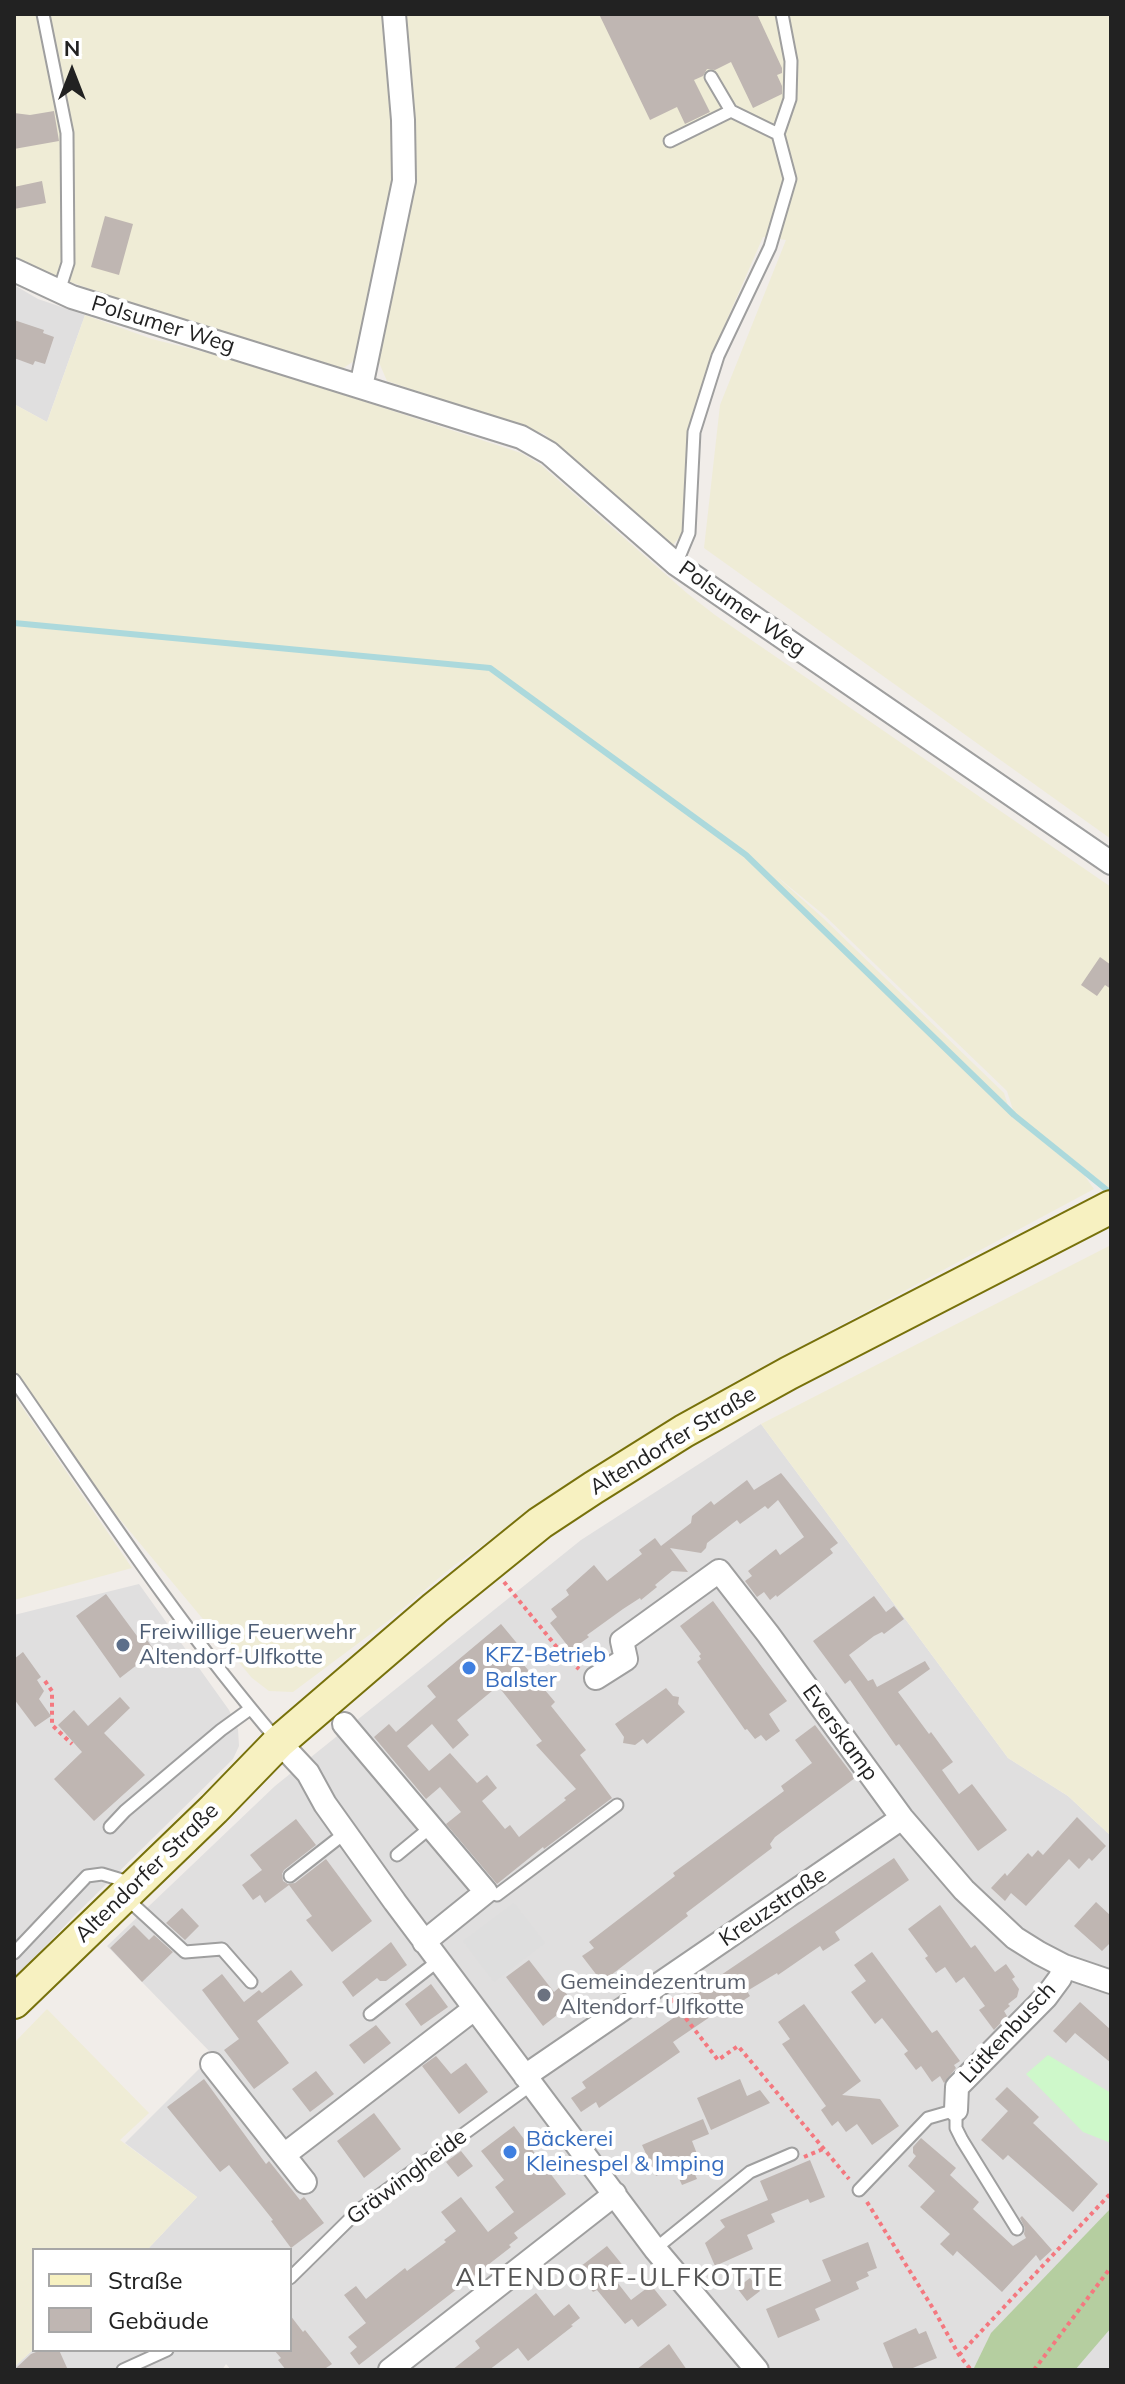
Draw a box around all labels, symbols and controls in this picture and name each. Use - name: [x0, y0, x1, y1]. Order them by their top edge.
- north arrow: [32, 32, 112, 112]
- text: N: [64, 34, 80, 62]
- street label: Polsumer Weg: [88, 291, 238, 359]
- street label: Polsumer Weg: [674, 556, 810, 662]
- street label: Altendorfer Straße: [585, 1381, 761, 1501]
- place label: Freiwillige Feuerwehr Altendorf-Ulfkotte: [139, 1619, 356, 1670]
- marker: Freiwillige Feuerwehr Altendorf-Ulfkotte: [114, 1636, 132, 1654]
- place label: KFZ-Betrieb Balster: [485, 1642, 606, 1694]
- marker: KFZ-Betrieb Balster: [460, 1659, 478, 1677]
- street label: Everskamp: [796, 1680, 884, 1786]
- street label: Altendorfer Straße: [70, 1798, 224, 1948]
- street label: Kreuzstraße: [715, 1862, 831, 1952]
- place label: Gemeindezentrum Altendorf-Ulfkotte: [560, 1969, 746, 2020]
- street label: Lütkenbusch: [954, 1977, 1062, 2089]
- marker: Gemeindezentrum Altendorf-Ulfkotte: [535, 1986, 553, 2004]
- street label: Gräwingheide: [342, 2123, 472, 2231]
- place label: Bäckerei Kleinespel & Imping: [526, 2126, 724, 2178]
- marker: Bäckerei Kleinespel & Imping: [501, 2143, 519, 2161]
- legend: [32, 2248, 292, 2352]
- district label: ALTENDORF-ULFKOTTE: [456, 2262, 784, 2294]
- text: Straße: [108, 2265, 183, 2295]
- text: Gebäude: [108, 2305, 209, 2335]

